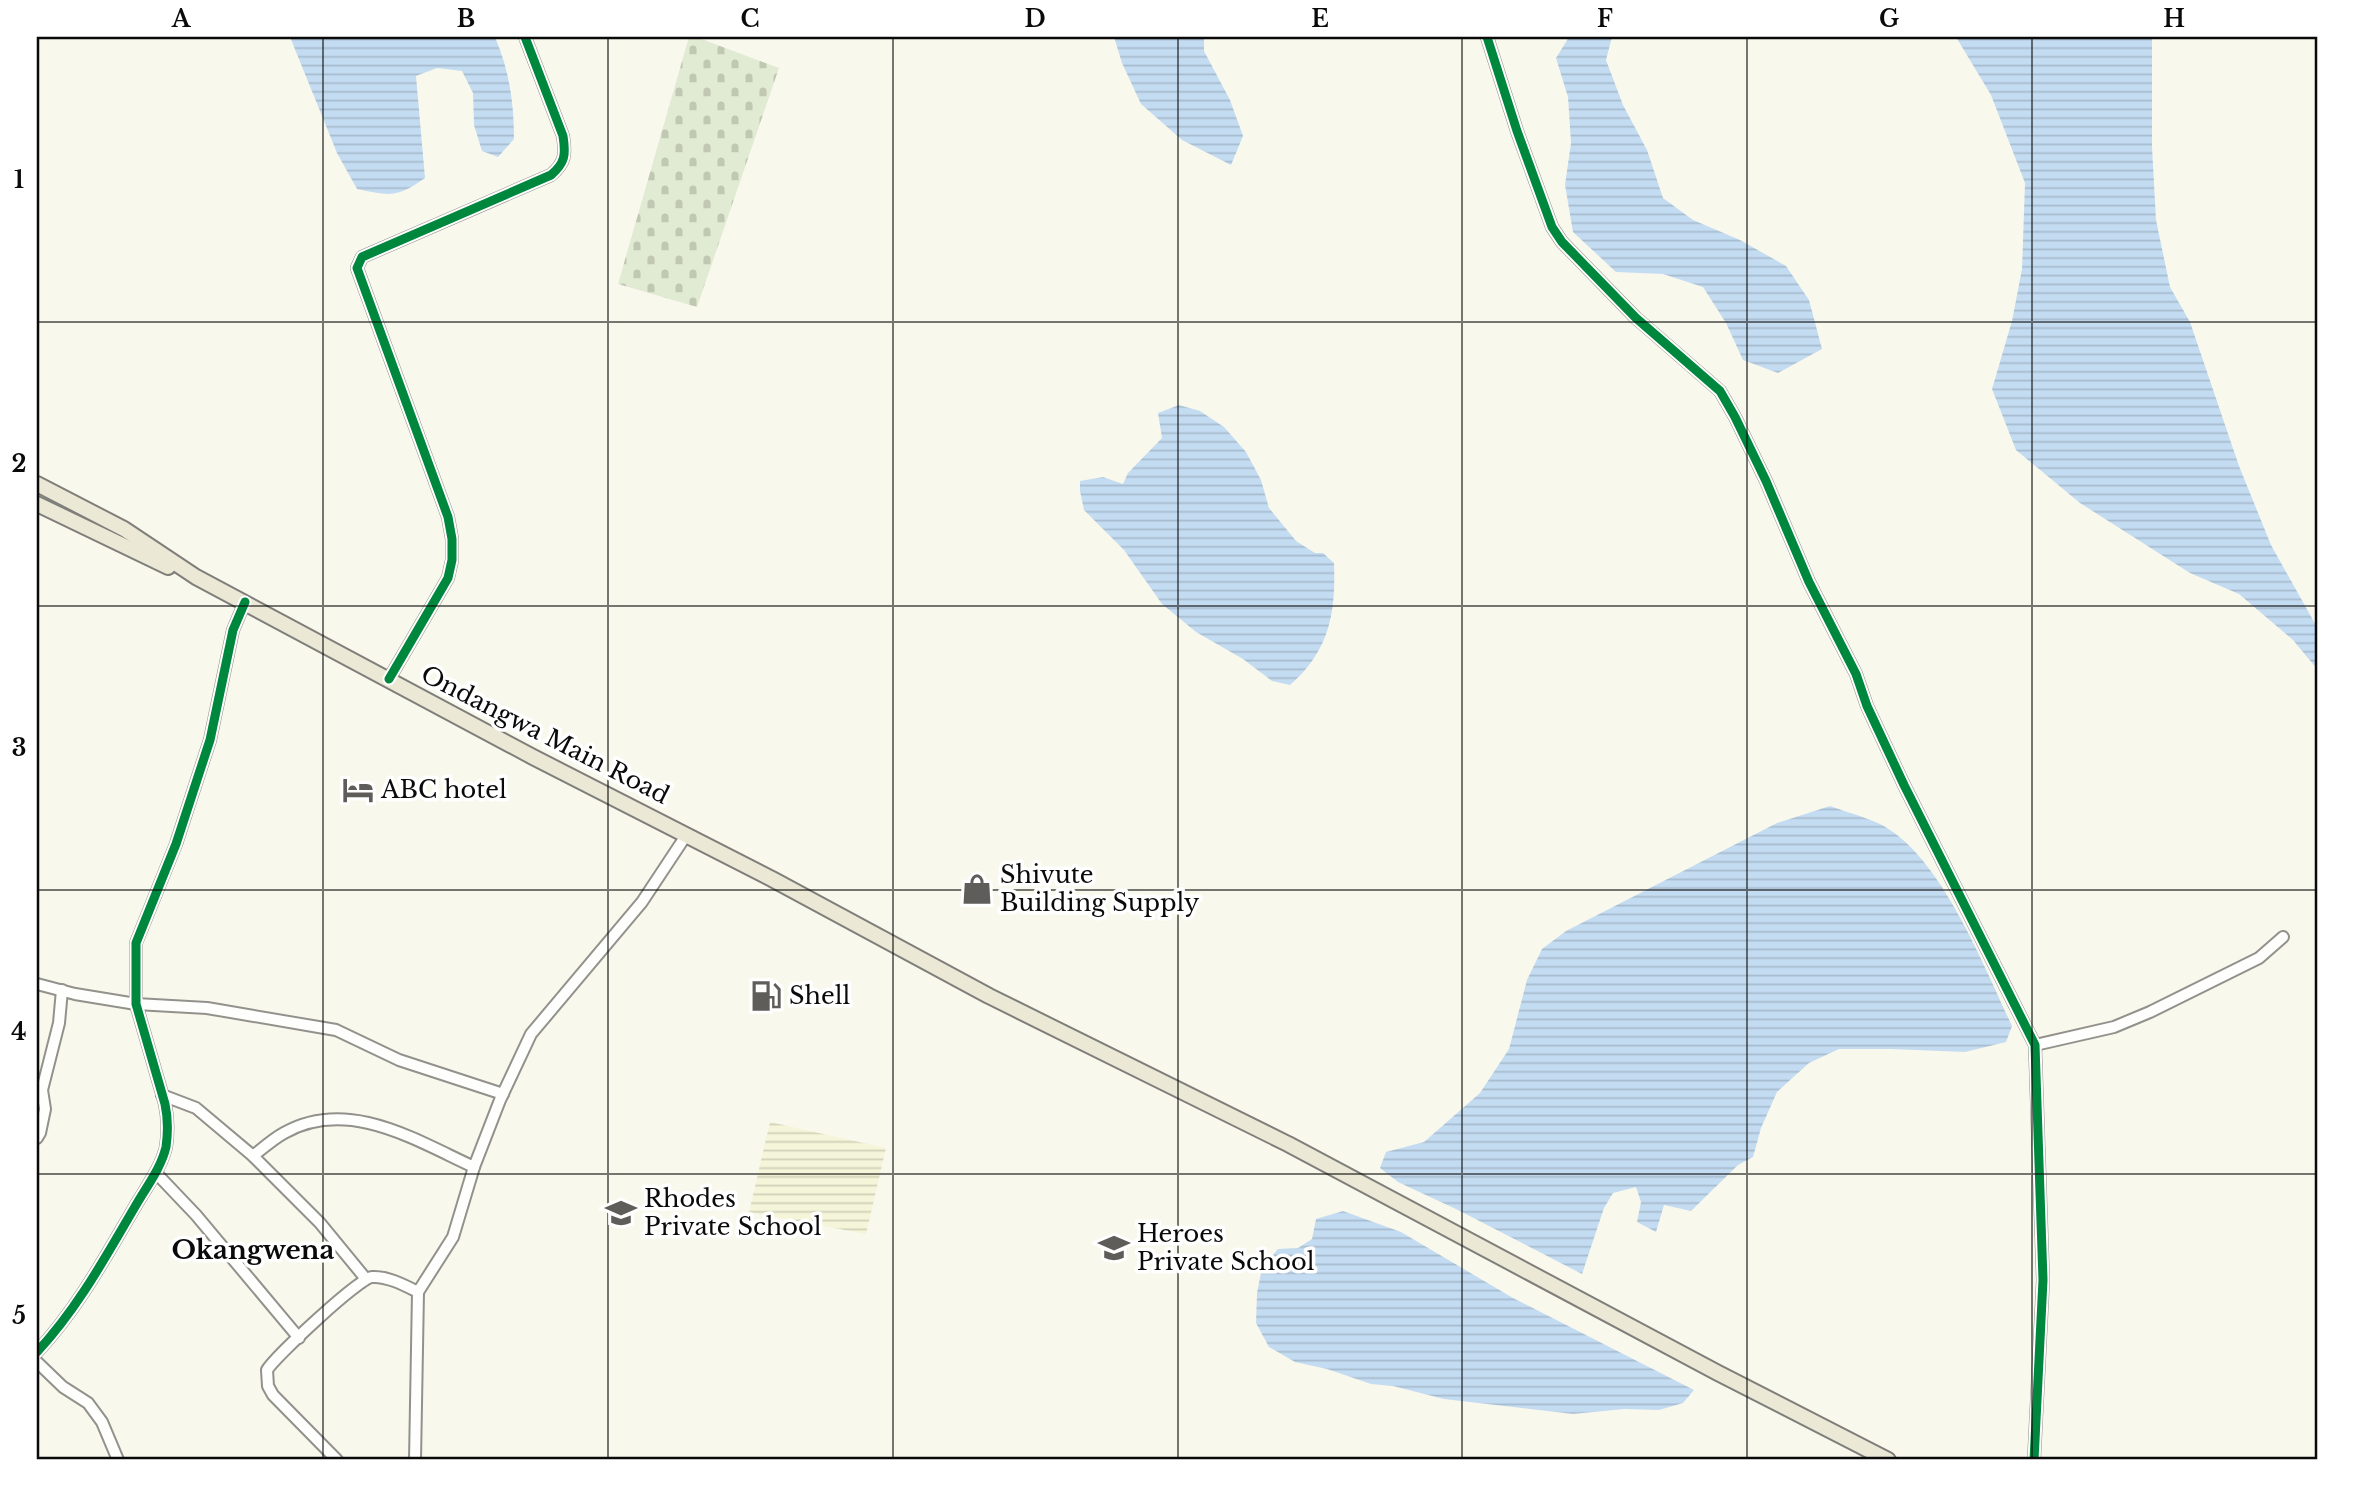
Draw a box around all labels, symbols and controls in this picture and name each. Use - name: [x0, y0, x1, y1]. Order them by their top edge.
- text: A: [171, 5, 192, 33]
- text: B: [457, 5, 475, 33]
- text: C: [741, 5, 759, 33]
- text: D: [1024, 5, 1046, 33]
- text: E: [1311, 5, 1329, 33]
- text: F: [1597, 5, 1613, 33]
- text: G: [1879, 5, 1899, 33]
- text: H: [2163, 5, 2185, 33]
- text: 1: [14, 166, 24, 194]
- text: 2: [12, 450, 26, 478]
- street label: Ondangwa Main Road: [416, 659, 674, 810]
- text: 3: [12, 734, 26, 762]
- hotel icon: ABC hotel: [341, 773, 375, 807]
- place label: ABC hotel: [380, 775, 507, 804]
- place label: Shivute Building Supply: [1000, 860, 1200, 917]
- shop icon: Shivute Building Supply: [960, 872, 994, 906]
- fuel station icon: Shell: [749, 979, 783, 1013]
- place label: Shell: [789, 981, 851, 1010]
- text: 4: [11, 1018, 27, 1046]
- place label: Rhodes Private School: [644, 1184, 822, 1241]
- school or university icon: Rhodes Private School: [604, 1196, 638, 1230]
- place label: Heroes Private School: [1137, 1219, 1315, 1276]
- school or university icon: Heroes Private School: [1097, 1231, 1131, 1265]
- district label: Okangwena: [172, 1234, 335, 1266]
- text: 5: [12, 1302, 26, 1330]

